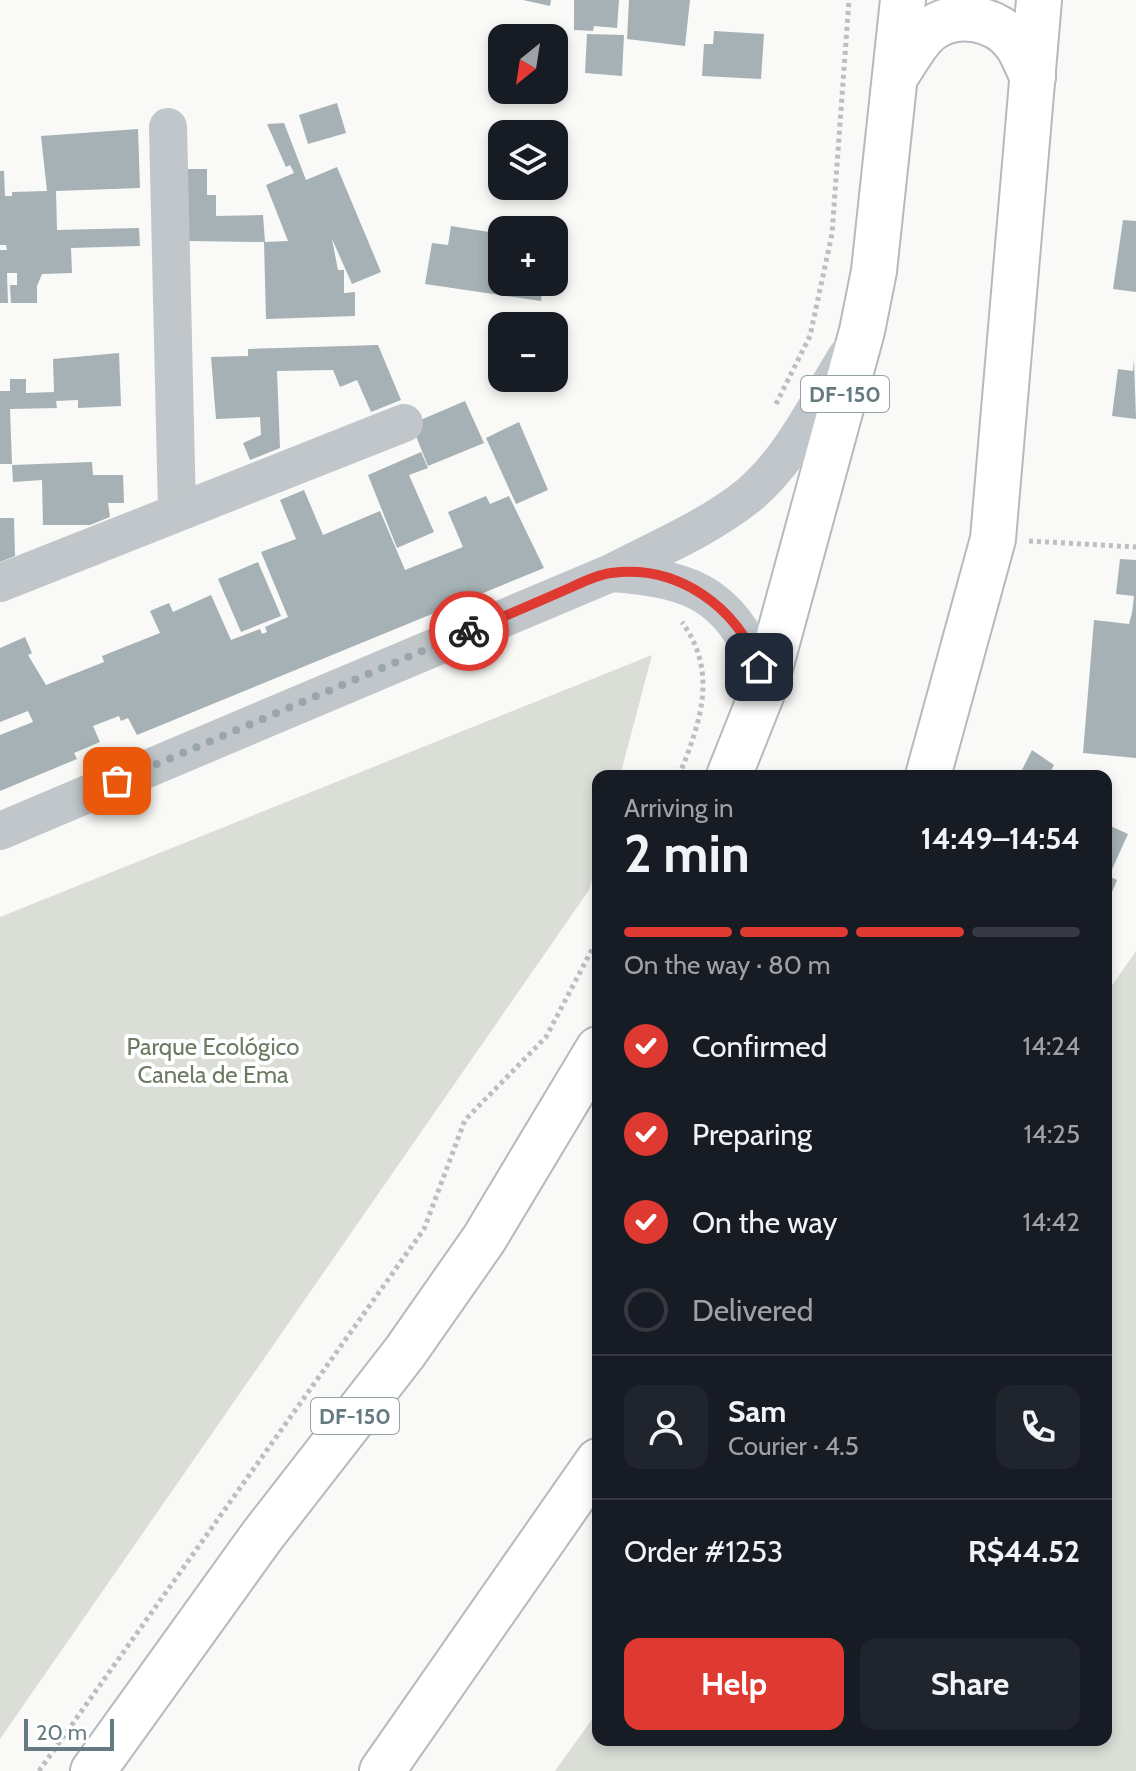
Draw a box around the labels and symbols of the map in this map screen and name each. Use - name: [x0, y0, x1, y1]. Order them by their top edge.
- north arrow: [488, 24, 568, 104]
- road number: DF-150: [801, 376, 889, 412]
- courier: [429, 591, 509, 671]
- pin: [725, 633, 793, 701]
- pin: [83, 747, 151, 815]
- park label: Parque Ecológico Canela de Ema: [127, 1032, 299, 1089]
- road number: DF-150: [311, 1398, 399, 1434]
- scale bar: [24, 1715, 114, 1751]

